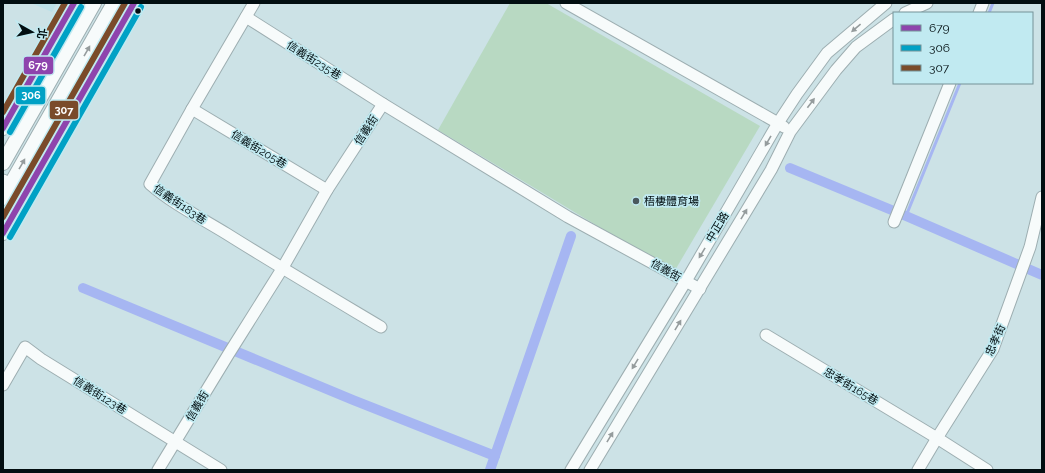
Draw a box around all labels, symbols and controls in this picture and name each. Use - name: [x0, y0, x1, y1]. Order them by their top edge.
- unlabelled marker: [133, 6, 143, 16]
- north arrow: [12, 12, 52, 52]
- legend: [893, 12, 1033, 84]
- text: 679: [929, 21, 950, 35]
- one-way arrow: [850, 23, 861, 32]
- text: 北: [34, 27, 49, 40]
- street label: 信義街235巷: [284, 39, 343, 82]
- text: 306: [929, 41, 950, 55]
- one-way arrow: [83, 45, 90, 57]
- line badge: 679: [23, 56, 54, 75]
- text: 679: [28, 59, 48, 72]
- text: 307: [929, 61, 950, 75]
- line badge: 306: [15, 86, 46, 105]
- text: 306: [21, 89, 41, 102]
- one-way arrow: [807, 97, 815, 108]
- line badge: 307: [49, 100, 79, 120]
- text: 307: [54, 104, 74, 117]
- street label: 信義街: [352, 113, 381, 148]
- street label: 信義街205巷: [229, 128, 289, 171]
- one-way arrow: [765, 135, 772, 147]
- one-way arrow: [19, 158, 26, 170]
- street label: 信義街183巷: [151, 182, 209, 227]
- place label: 梧棲體育場: [644, 195, 699, 208]
- marker: 梧棲體育場: [631, 196, 641, 206]
- one-way arrow: [741, 208, 748, 220]
- street label: 中正路: [703, 210, 731, 245]
- one-way arrow: [699, 247, 706, 259]
- street label: 信義街: [648, 257, 683, 284]
- one-way arrow: [674, 319, 681, 331]
- street label: 忠孝街: [983, 322, 1008, 358]
- one-way arrow: [631, 359, 639, 369]
- street label: 忠孝街165巷: [821, 365, 880, 408]
- street label: 信義街123巷: [71, 374, 129, 417]
- street label: 信義街: [183, 389, 211, 424]
- one-way arrow: [607, 431, 614, 443]

